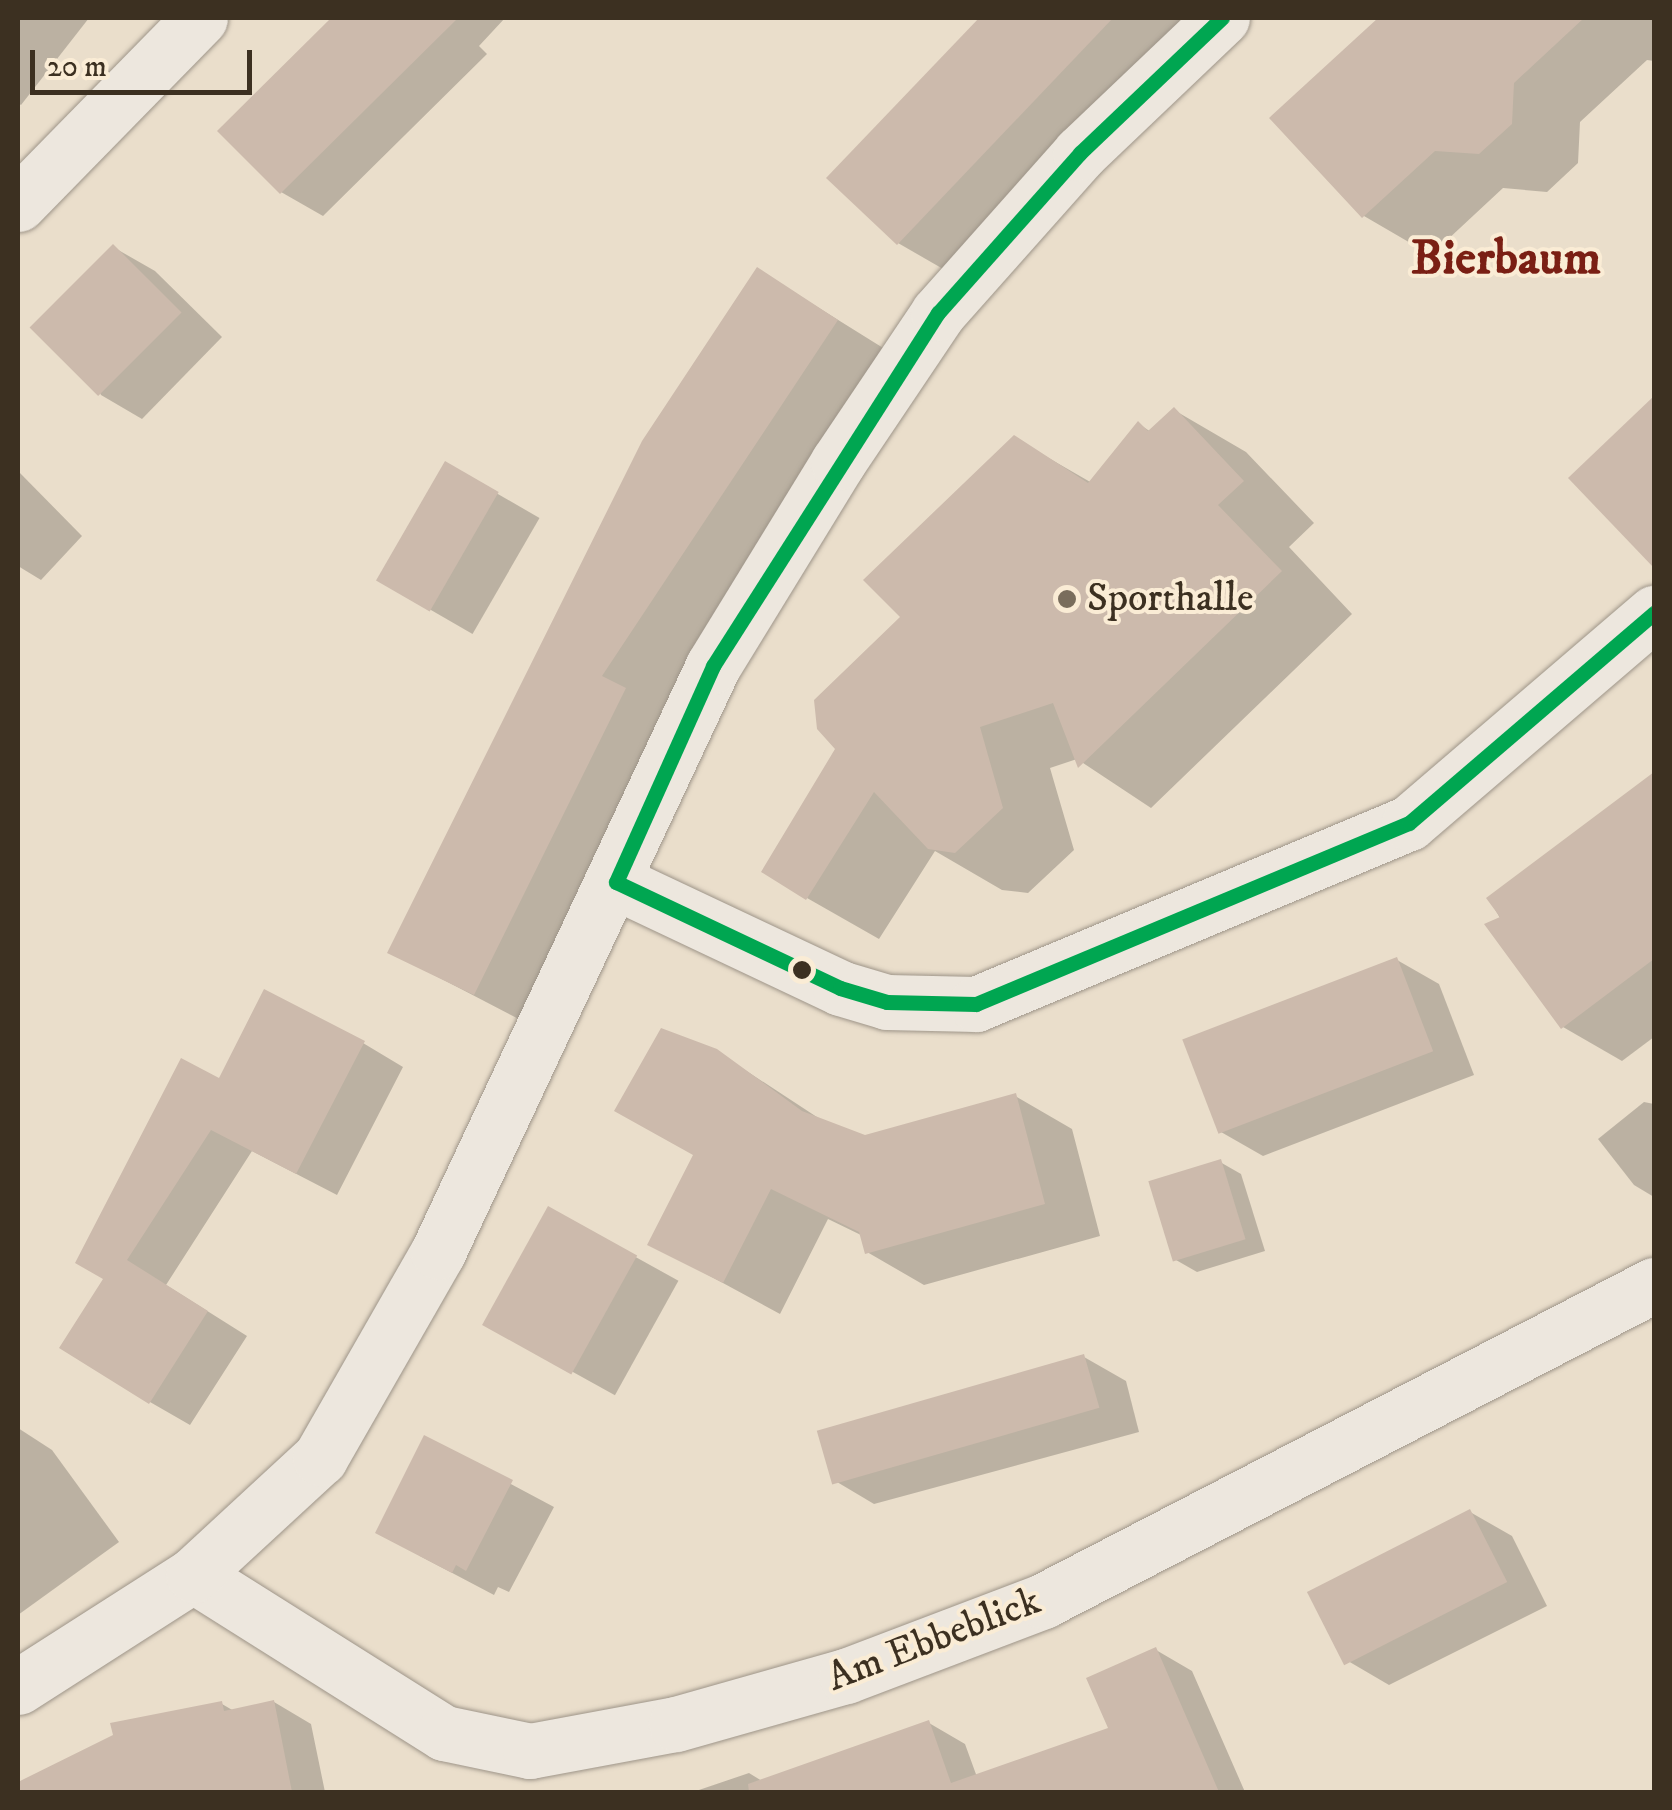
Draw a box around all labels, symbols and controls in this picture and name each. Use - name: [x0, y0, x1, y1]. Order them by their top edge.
- scale bar: [35, 30, 258, 92]
- text: 20 m: [47, 49, 107, 86]
- district label: Bierbaum: [1411, 229, 1601, 289]
- place label: Sporthalle: [1087, 575, 1253, 623]
- marker: Sporthalle: [1056, 588, 1078, 610]
- unlabelled marker: [792, 960, 812, 980]
- street label: Am Ebbeblick: [821, 1577, 1047, 1703]

